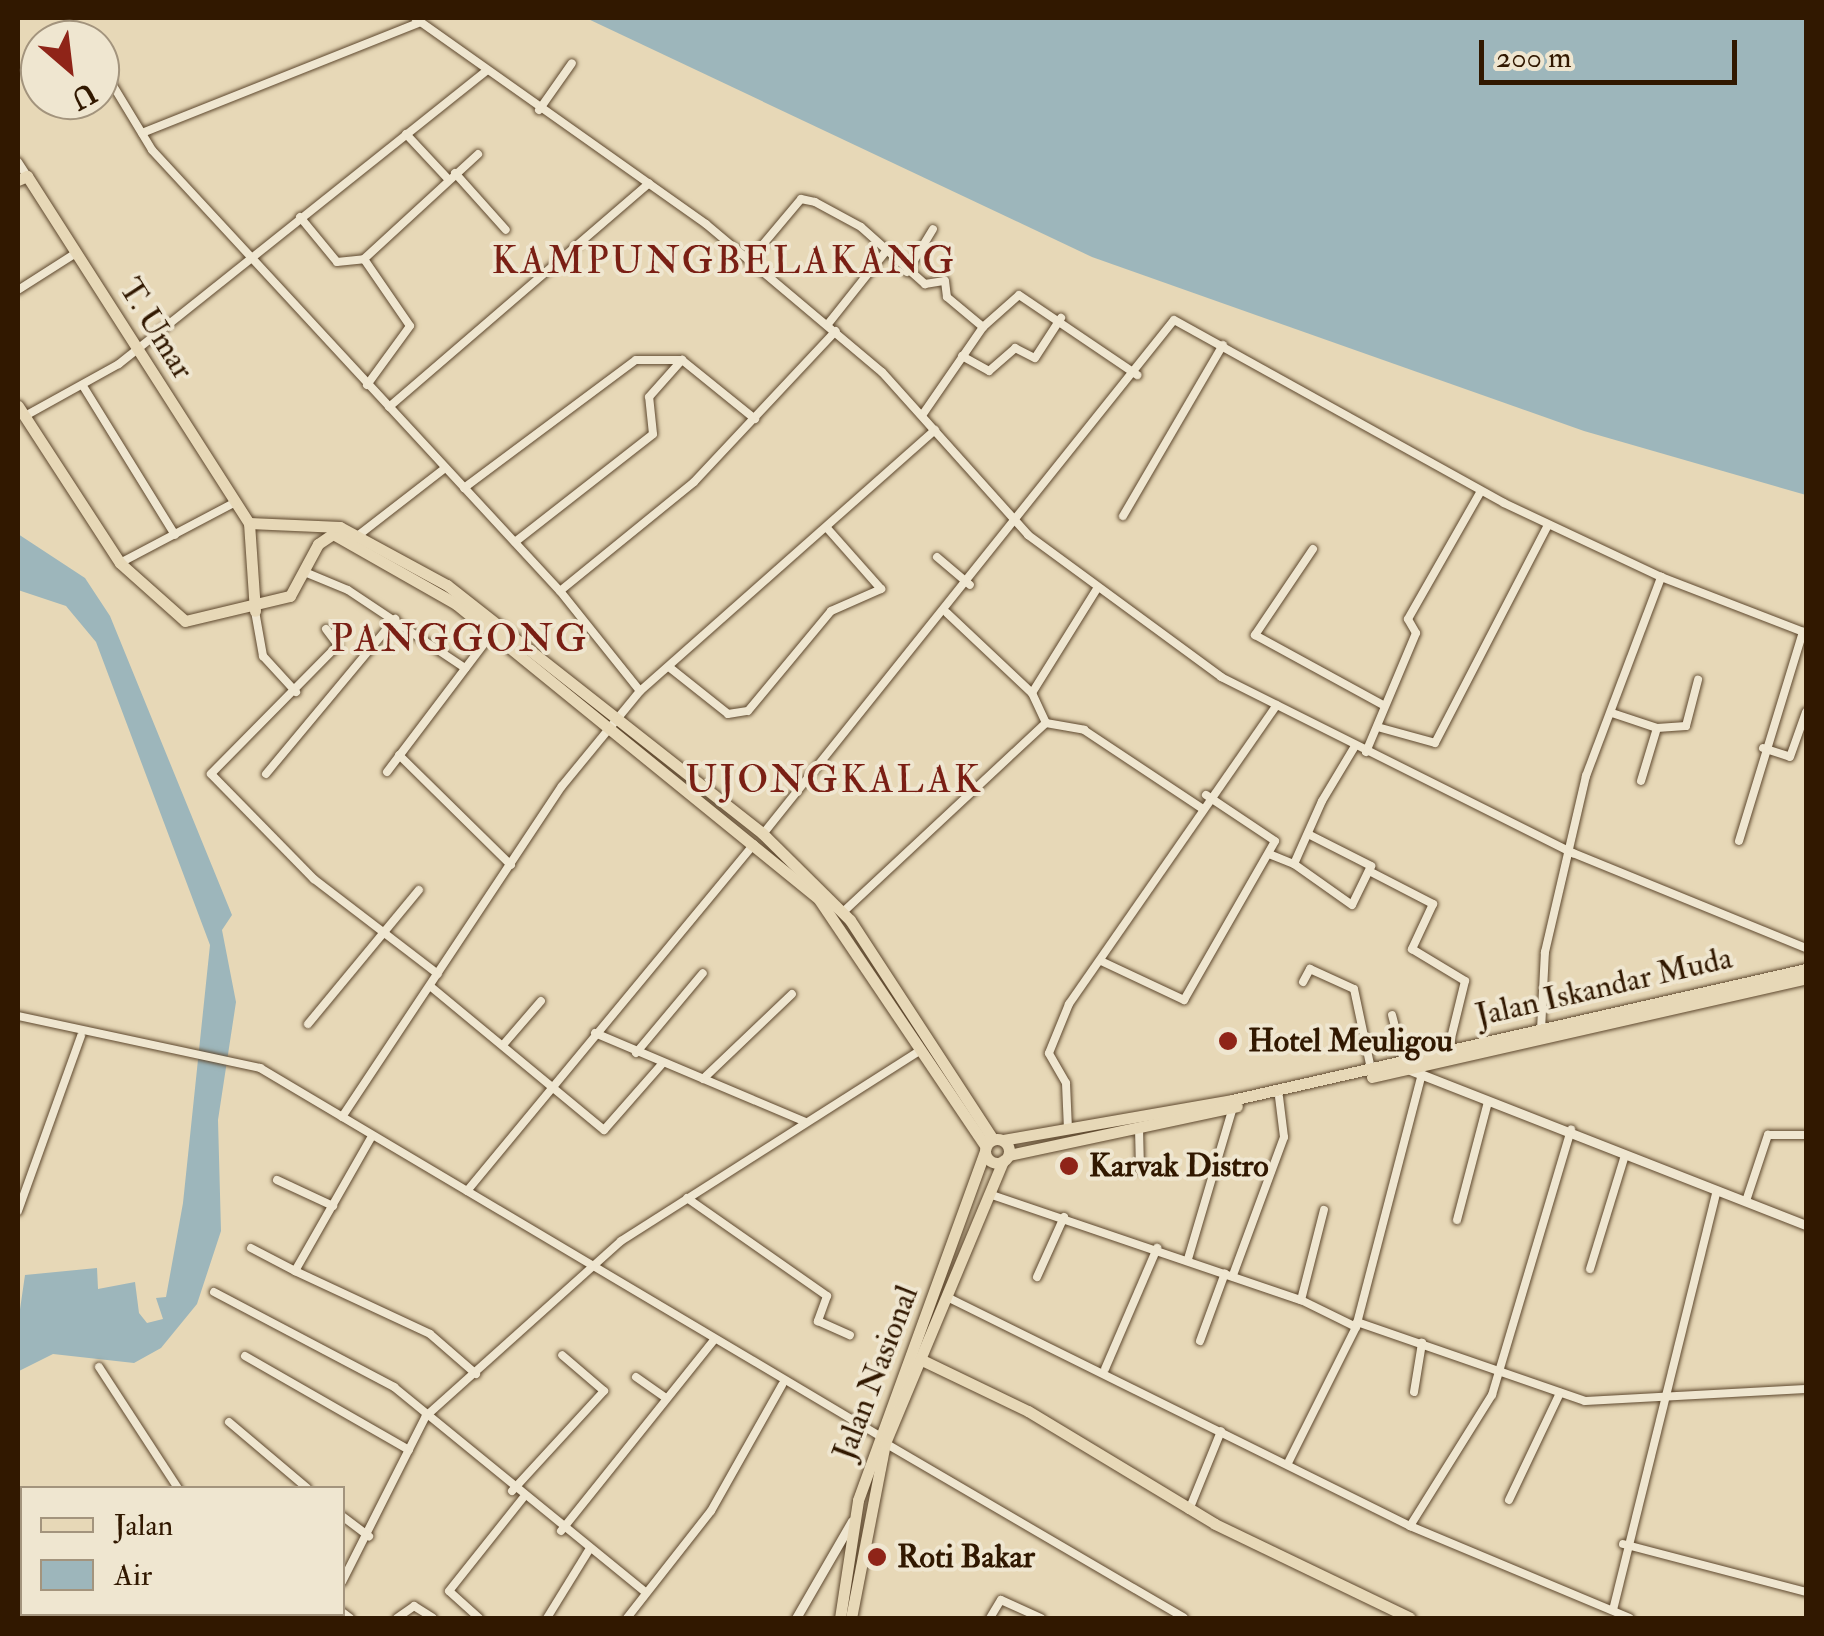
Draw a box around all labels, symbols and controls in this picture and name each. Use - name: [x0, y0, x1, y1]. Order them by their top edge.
- north arrow: [20, 20, 120, 120]
- scale bar: [1484, 20, 1742, 82]
- text: 200 m: [1496, 39, 1572, 76]
- text: U: [65, 74, 102, 116]
- district label: KAMPUNGBELAKANG: [491, 239, 957, 285]
- street label: T. Umar: [110, 272, 202, 386]
- district label: PANGGONG: [331, 617, 589, 663]
- district label: UJONGKALAK: [685, 758, 983, 804]
- street label: Jalan Iskandar Muda: [1472, 939, 1736, 1035]
- place label: Hotel Meuligou: [1248, 1022, 1453, 1060]
- marker: Hotel Meuligou: [1217, 1030, 1239, 1052]
- place label: Karvak Distro: [1089, 1147, 1269, 1185]
- marker: Karvak Distro: [1058, 1155, 1080, 1177]
- street label: Jalan Nasional: [825, 1280, 927, 1466]
- legend: [20, 1486, 345, 1616]
- text: Jalan: [114, 1507, 173, 1544]
- place label: Roti Bakar: [897, 1538, 1035, 1576]
- marker: Roti Bakar: [866, 1546, 888, 1568]
- text: Air: [114, 1557, 152, 1594]

